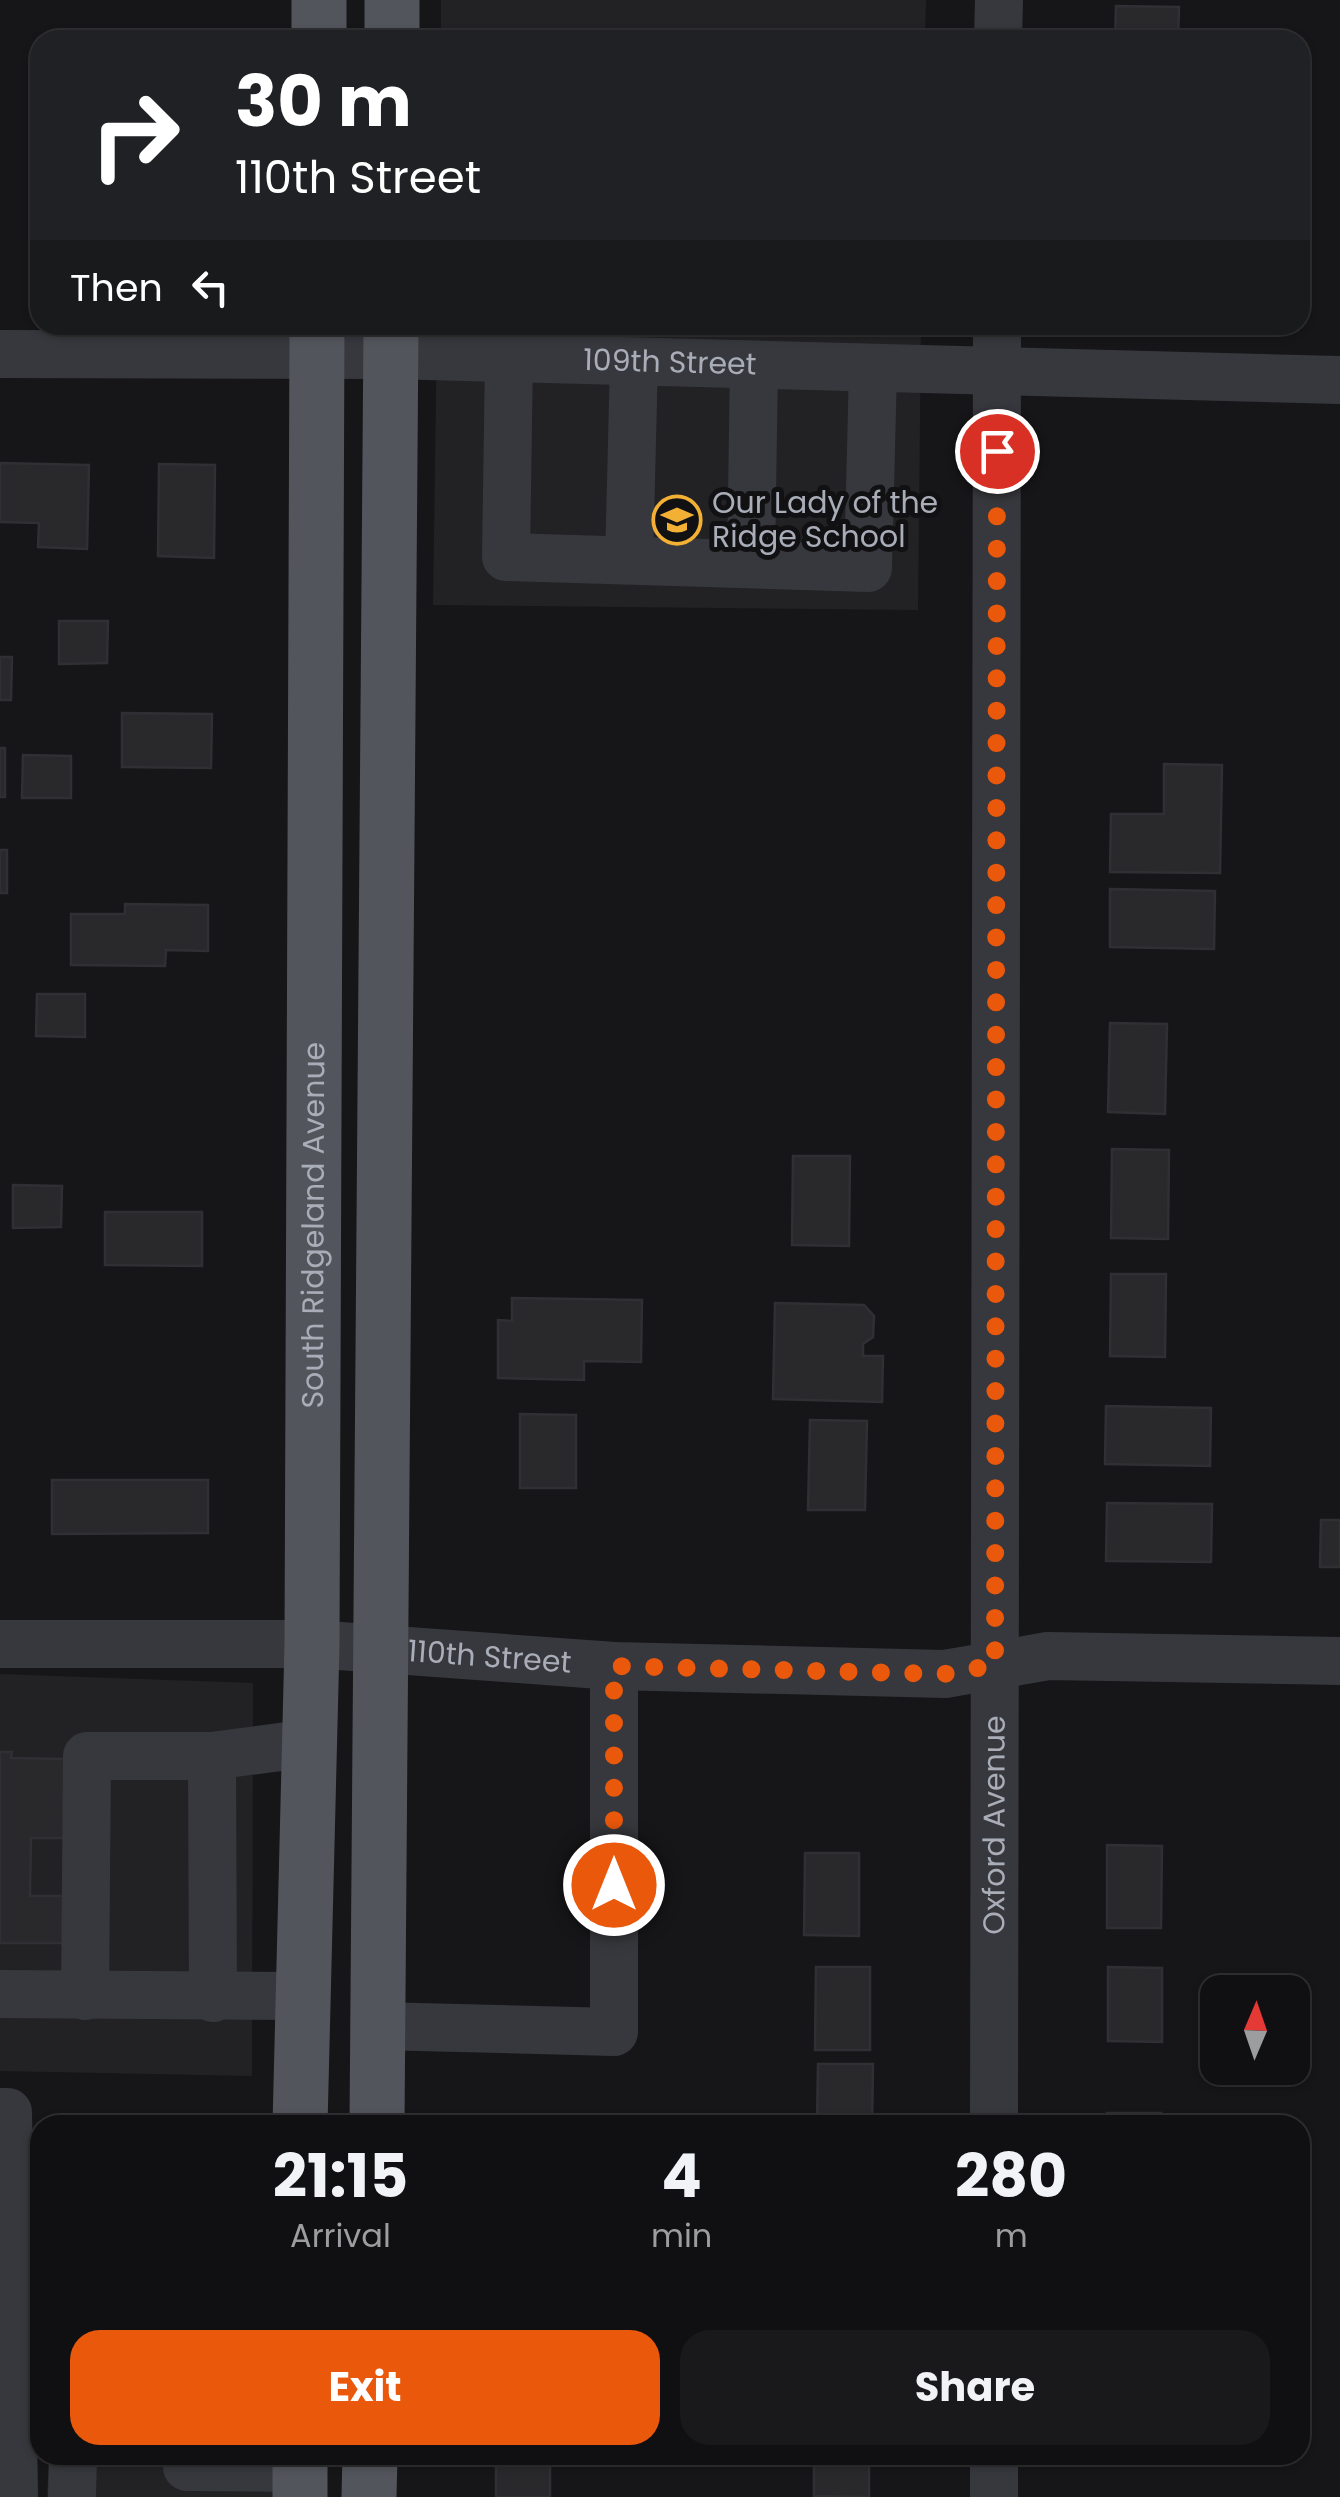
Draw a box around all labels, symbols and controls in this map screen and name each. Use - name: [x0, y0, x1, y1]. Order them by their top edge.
- text: 30 m: [235, 52, 412, 151]
- icon: right: [70, 70, 200, 200]
- text: 110th Street: [235, 146, 481, 209]
- icon: left: [183, 260, 238, 315]
- text: Then: [70, 261, 163, 314]
- street label: 109th Street: [583, 338, 757, 386]
- pin: [955, 409, 1040, 494]
- icon: arrive: [970, 424, 1025, 479]
- place label: Our Lady of the Ridge School: [712, 481, 938, 558]
- school or university icon: Our Lady of the Ridge School: [651, 494, 703, 546]
- street label: South Ridgeland Avenue: [291, 1042, 335, 1409]
- street label: 110th Street: [406, 1629, 573, 1684]
- street label: Oxford Avenue: [972, 1715, 1016, 1935]
- position arrow: [562, 1833, 666, 1937]
- north arrow: [1200, 1975, 1310, 2085]
- map controls: [1200, 1975, 1310, 2085]
- text: 21:15: [273, 2134, 408, 2218]
- text: 4: [661, 2134, 702, 2218]
- text: 280: [955, 2134, 1067, 2218]
- text: Arrival: [290, 2213, 391, 2258]
- text: min: [651, 2213, 712, 2258]
- text: m: [995, 2213, 1028, 2258]
- button: Exit: [70, 2330, 660, 2445]
- button: Share: [680, 2330, 1270, 2445]

